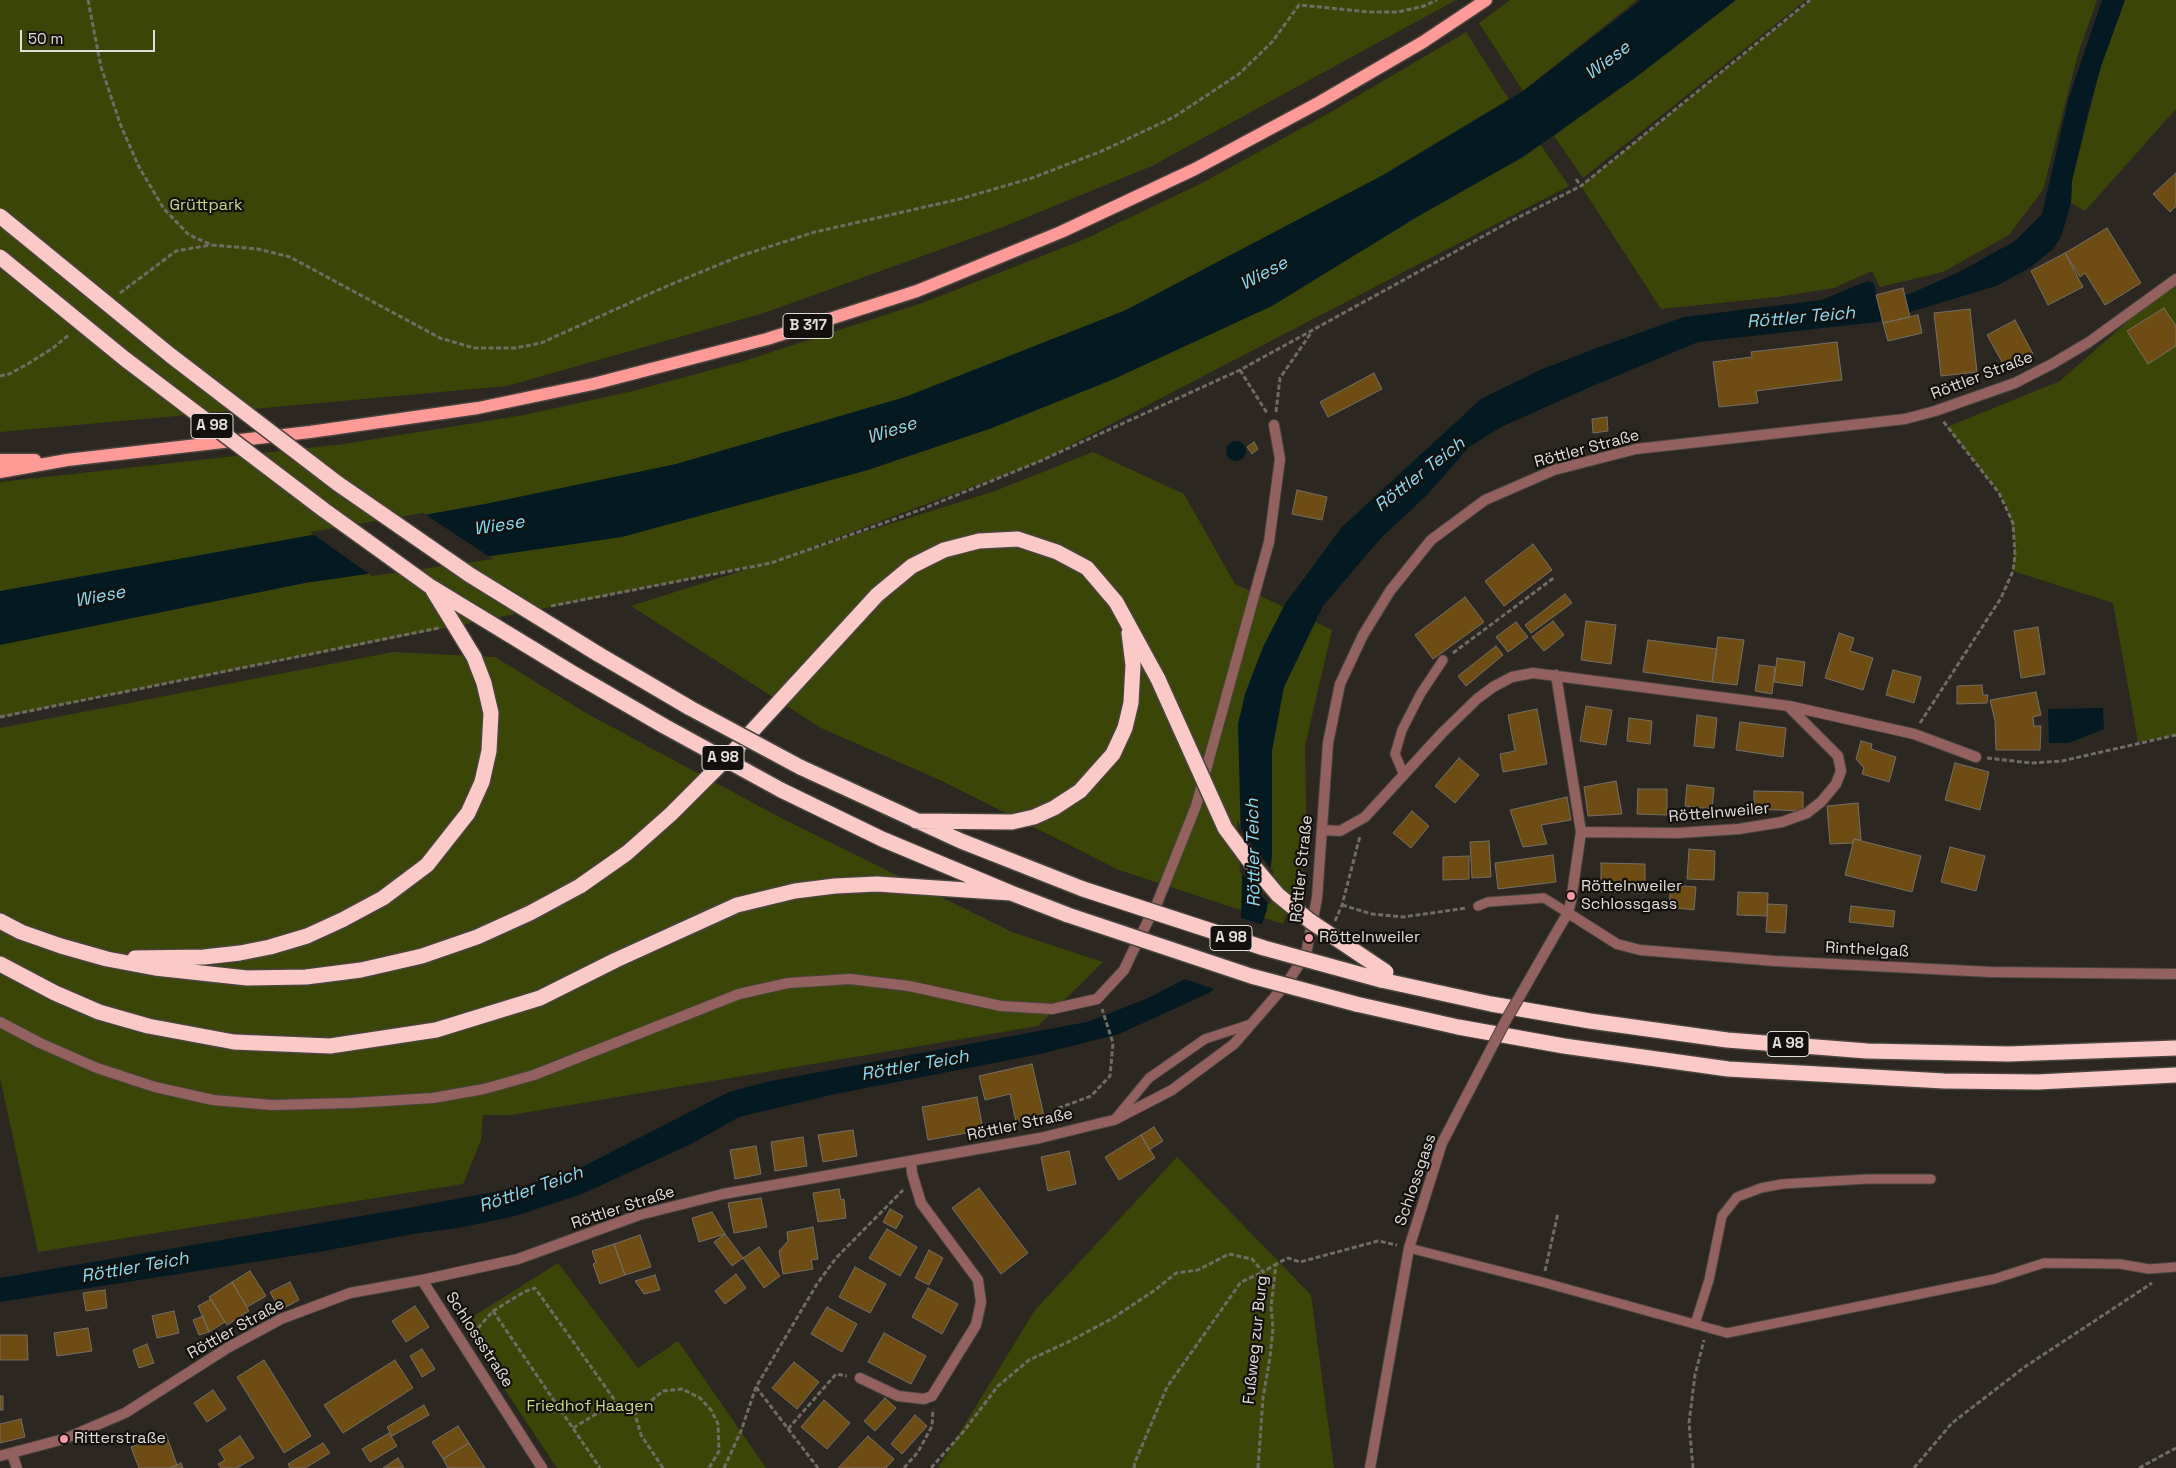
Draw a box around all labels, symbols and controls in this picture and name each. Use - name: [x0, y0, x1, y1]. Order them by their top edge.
- scale bar: [22, 20, 158, 52]
- text: 50 m: [28, 29, 63, 48]
- water label: Wiese: [1581, 37, 1635, 85]
- park label: Grüttpark: [169, 196, 243, 216]
- water label: Wiese: [1236, 253, 1292, 295]
- water label: Röttler Teich: [1746, 303, 1856, 333]
- road number: B 317: [783, 314, 833, 338]
- street label: Röttler Straße: [1928, 348, 2036, 404]
- water label: Wiese: [864, 413, 920, 449]
- road number: A 98: [191, 414, 233, 438]
- street label: Röttler Straße: [1533, 426, 1641, 472]
- water label: Röttler Teich: [1371, 433, 1469, 517]
- water label: Wiese: [472, 511, 526, 541]
- water label: Wiese: [73, 582, 127, 612]
- road number: A 98: [702, 746, 744, 770]
- water label: Röttler Teich: [1242, 798, 1266, 908]
- street label: Röttelnweiler: [1668, 799, 1770, 827]
- street label: Röttler Straße: [1287, 814, 1317, 924]
- place label: Röttelnweiler Schlossgass: [1581, 877, 1682, 915]
- marker: Röttelnweiler Schlossgass: [1565, 890, 1577, 902]
- road number: A 98: [1210, 926, 1252, 950]
- place label: Röttelnweiler: [1319, 928, 1420, 948]
- marker: Röttelnweiler: [1303, 932, 1315, 944]
- street label: Rinthelgaß: [1825, 938, 1909, 962]
- road number: A 98: [1767, 1032, 1809, 1056]
- water label: Röttler Teich: [860, 1046, 970, 1086]
- street label: Röttler Straße: [965, 1104, 1075, 1146]
- street label: Schlossgass: [1391, 1131, 1441, 1229]
- water label: Röttler Teich: [476, 1162, 586, 1218]
- street label: Röttler Straße: [569, 1182, 677, 1234]
- water label: Röttler Teich: [80, 1248, 190, 1288]
- street label: Fußweg zur Burg: [1240, 1275, 1272, 1405]
- street label: Schlossstraße: [441, 1289, 517, 1391]
- street label: Röttler Straße: [184, 1295, 288, 1363]
- park label: Friedhof Haagen: [526, 1397, 654, 1417]
- place label: Ritterstraße: [74, 1429, 166, 1449]
- marker: Ritterstraße: [58, 1433, 70, 1445]

